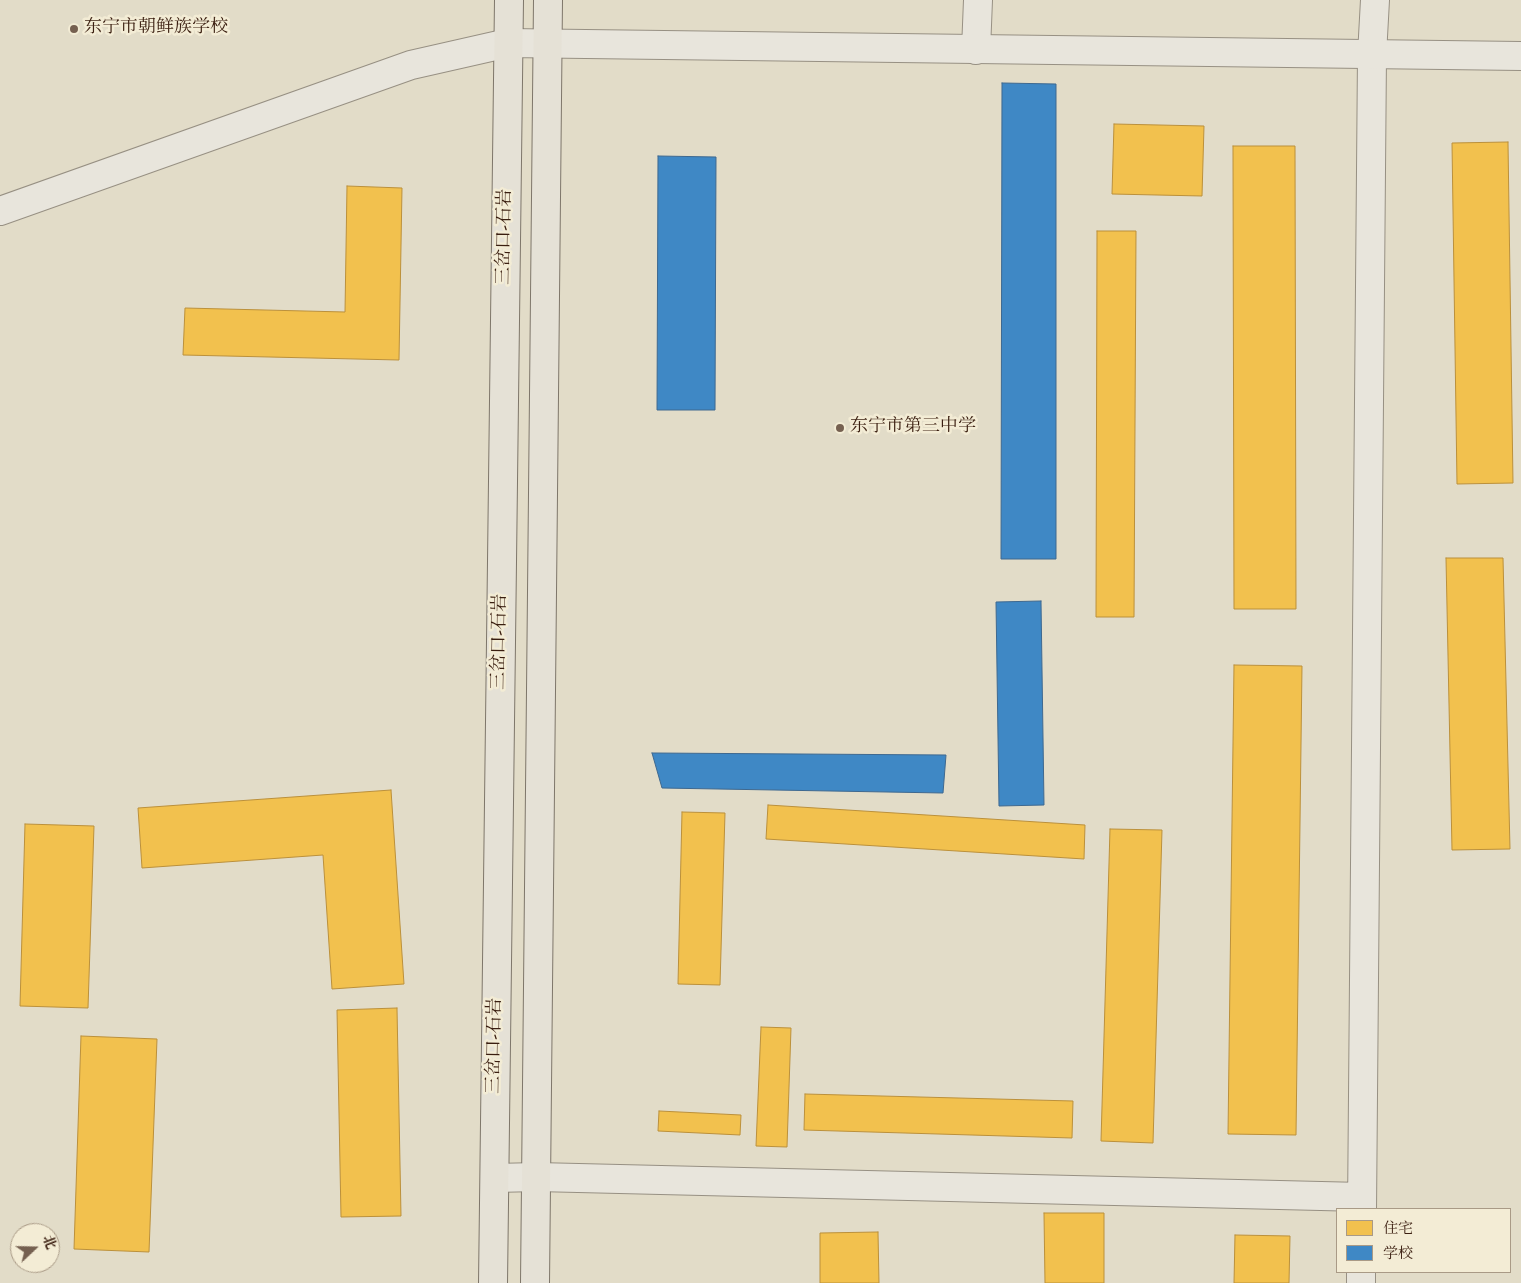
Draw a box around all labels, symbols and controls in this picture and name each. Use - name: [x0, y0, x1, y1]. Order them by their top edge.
- place label: 东宁市朝鲜族学校: [84, 18, 228, 40]
- marker: 东宁市朝鲜族学校: [68, 23, 80, 35]
- street label: 三岔口-石岩: [494, 189, 518, 285]
- place label: 东宁市第三中学: [850, 417, 976, 439]
- marker: 东宁市第三中学: [834, 422, 846, 434]
- street label: 三岔口-石岩: [489, 594, 513, 690]
- street label: 三岔口-石岩: [484, 998, 508, 1094]
- legend: [1336, 1208, 1511, 1273]
- text: 住宅: [1383, 1219, 1413, 1240]
- north arrow: [10, 1223, 60, 1273]
- text: 北: [36, 1233, 60, 1253]
- text: 学校: [1383, 1244, 1413, 1265]

